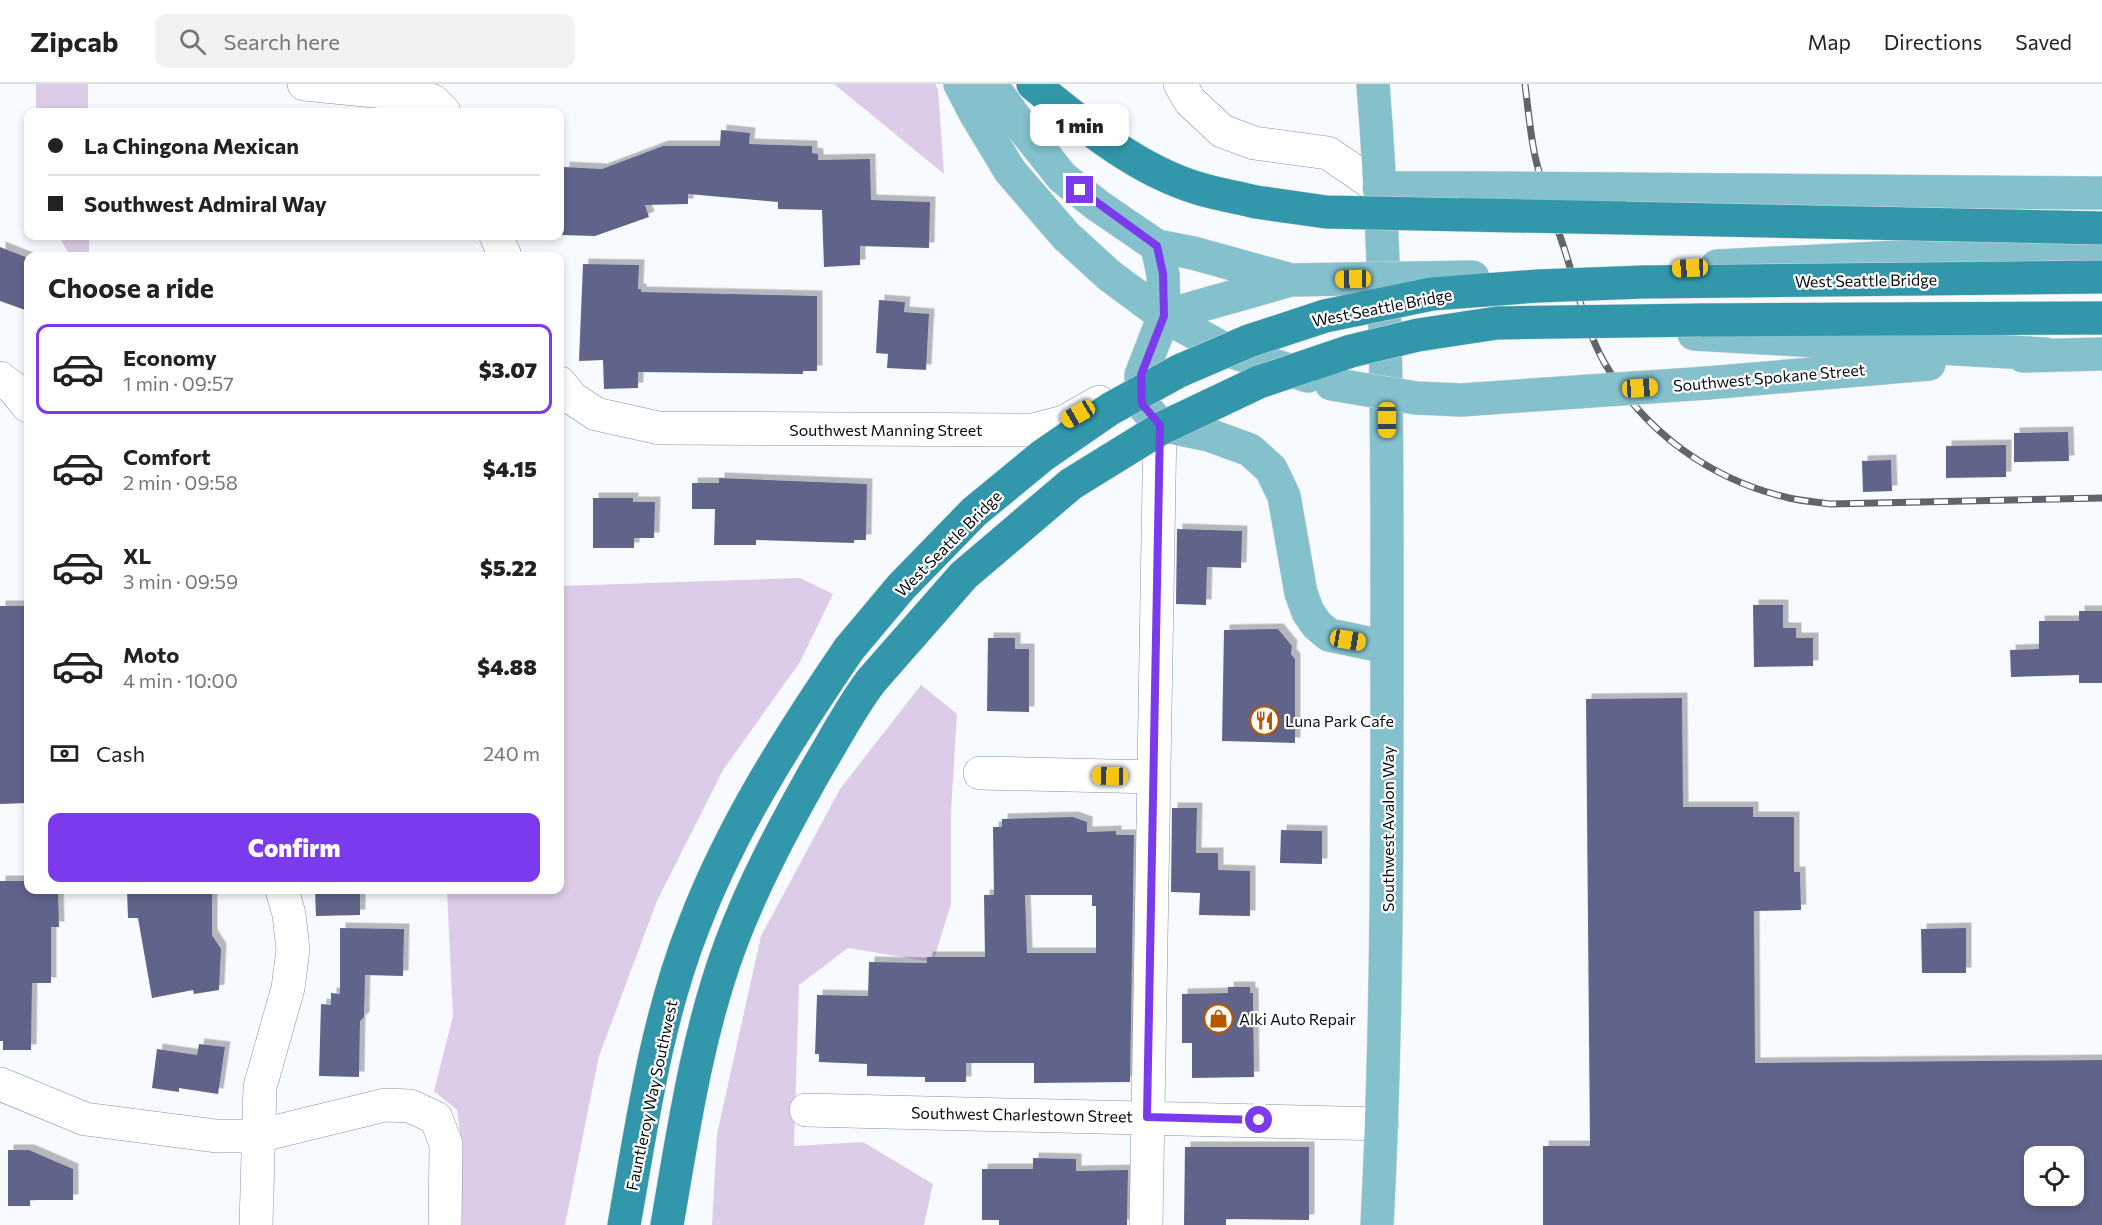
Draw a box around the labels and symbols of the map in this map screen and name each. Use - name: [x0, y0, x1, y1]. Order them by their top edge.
- callout: 1 min: [1030, 103, 1130, 145]
- route end: [1066, 176, 1093, 203]
- car: [1672, 258, 1708, 278]
- street label: West Seattle Bridge: [1795, 269, 1937, 291]
- car: [1335, 270, 1371, 288]
- street label: West Seattle Bridge: [1310, 284, 1454, 330]
- street label: Southwest Spokane Street: [1672, 359, 1866, 395]
- car: [1621, 378, 1659, 398]
- car: [1058, 397, 1098, 431]
- car: [1378, 402, 1396, 438]
- street label: Southwest Manning Street: [789, 420, 983, 439]
- street label: West Seattle Bridge: [891, 486, 1005, 600]
- car: [1329, 628, 1367, 652]
- restaurant icon: Luna Park Cafe: [1248, 704, 1280, 736]
- place label: Luna Park Cafe: [1285, 711, 1394, 730]
- street label: Southwest Avalon Way: [1378, 746, 1397, 912]
- car: [1092, 767, 1128, 785]
- street label: Fauntleroy Way Southwest: [622, 998, 681, 1192]
- shop icon: Alki Auto Repair: [1202, 1002, 1234, 1034]
- place label: Alki Auto Repair: [1239, 1009, 1356, 1028]
- street label: Southwest Charlestown Street: [911, 1103, 1134, 1125]
- route start: [1245, 1106, 1272, 1133]

